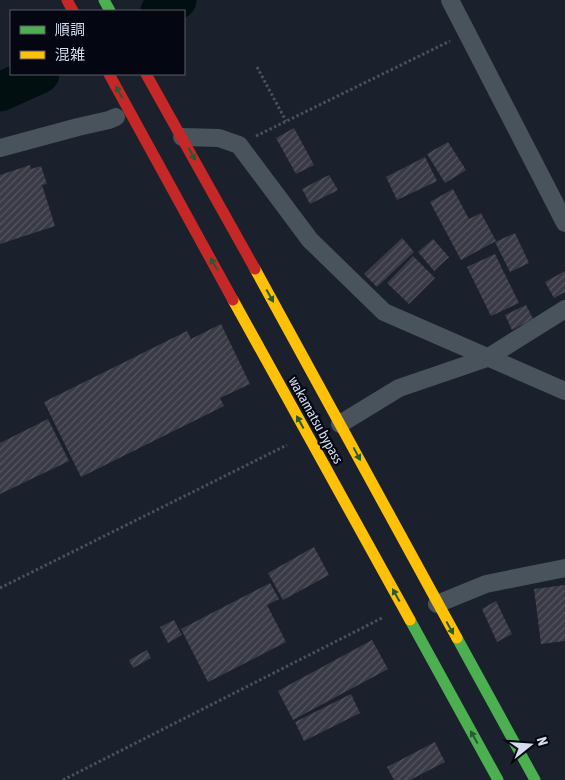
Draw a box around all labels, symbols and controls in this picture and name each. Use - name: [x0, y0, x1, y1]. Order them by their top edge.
- legend: [10, 10, 185, 75]
- text: 順調: [55, 21, 85, 38]
- text: 混雑: [55, 46, 85, 63]
- one-way arrow: [115, 85, 123, 100]
- one-way arrow: [187, 147, 196, 161]
- one-way arrow: [210, 257, 218, 272]
- one-way arrow: [266, 289, 274, 304]
- street label: wakamatsu bypass: [286, 374, 347, 466]
- one-way arrow: [296, 415, 305, 429]
- one-way arrow: [352, 448, 361, 461]
- one-way arrow: [392, 588, 400, 602]
- one-way arrow: [446, 621, 455, 635]
- north arrow: [505, 720, 555, 770]
- one-way arrow: [470, 731, 479, 744]
- text: N: [534, 735, 551, 747]

